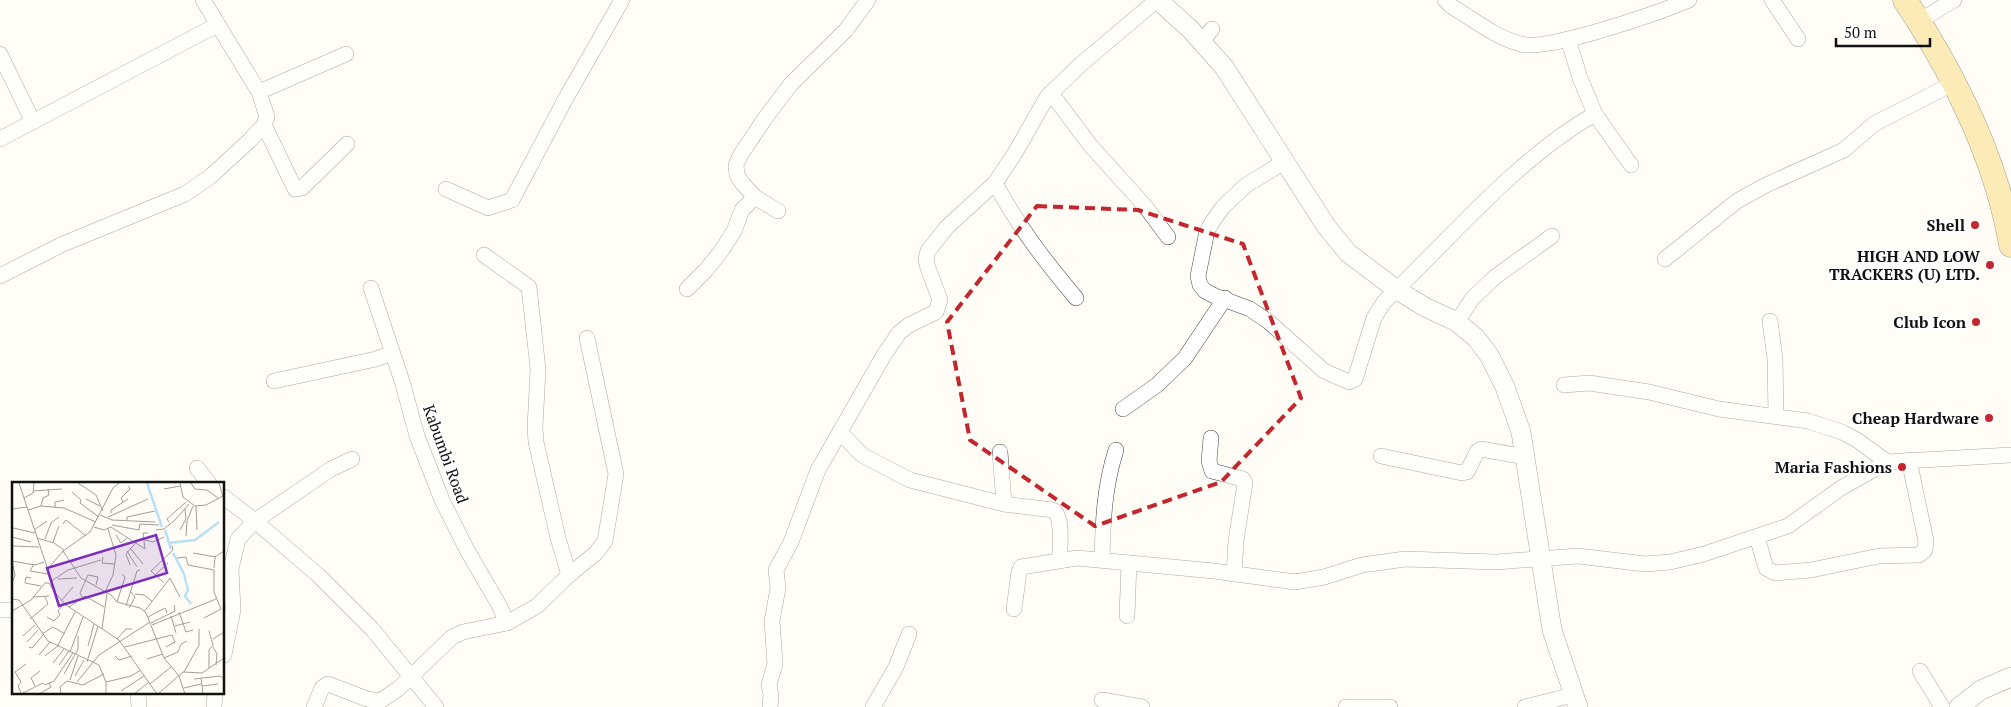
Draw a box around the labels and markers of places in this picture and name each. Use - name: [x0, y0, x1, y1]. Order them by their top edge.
- place label: Shell: [1927, 214, 1965, 236]
- marker: Shell: [1969, 219, 1981, 231]
- place label: HIGH AND LOW TRACKERS (U) LTD.: [1829, 245, 1980, 285]
- marker: HIGH AND LOW TRACKERS (U) LTD.: [1984, 259, 1996, 271]
- place label: Club Icon: [1893, 311, 1967, 333]
- marker: Club Icon: [1970, 316, 1982, 328]
- place label: Cheap Hardware: [1852, 407, 1979, 429]
- marker: Cheap Hardware: [1983, 412, 1995, 424]
- place label: Maria Fashions: [1775, 456, 1892, 478]
- marker: Maria Fashions: [1896, 461, 1908, 473]

